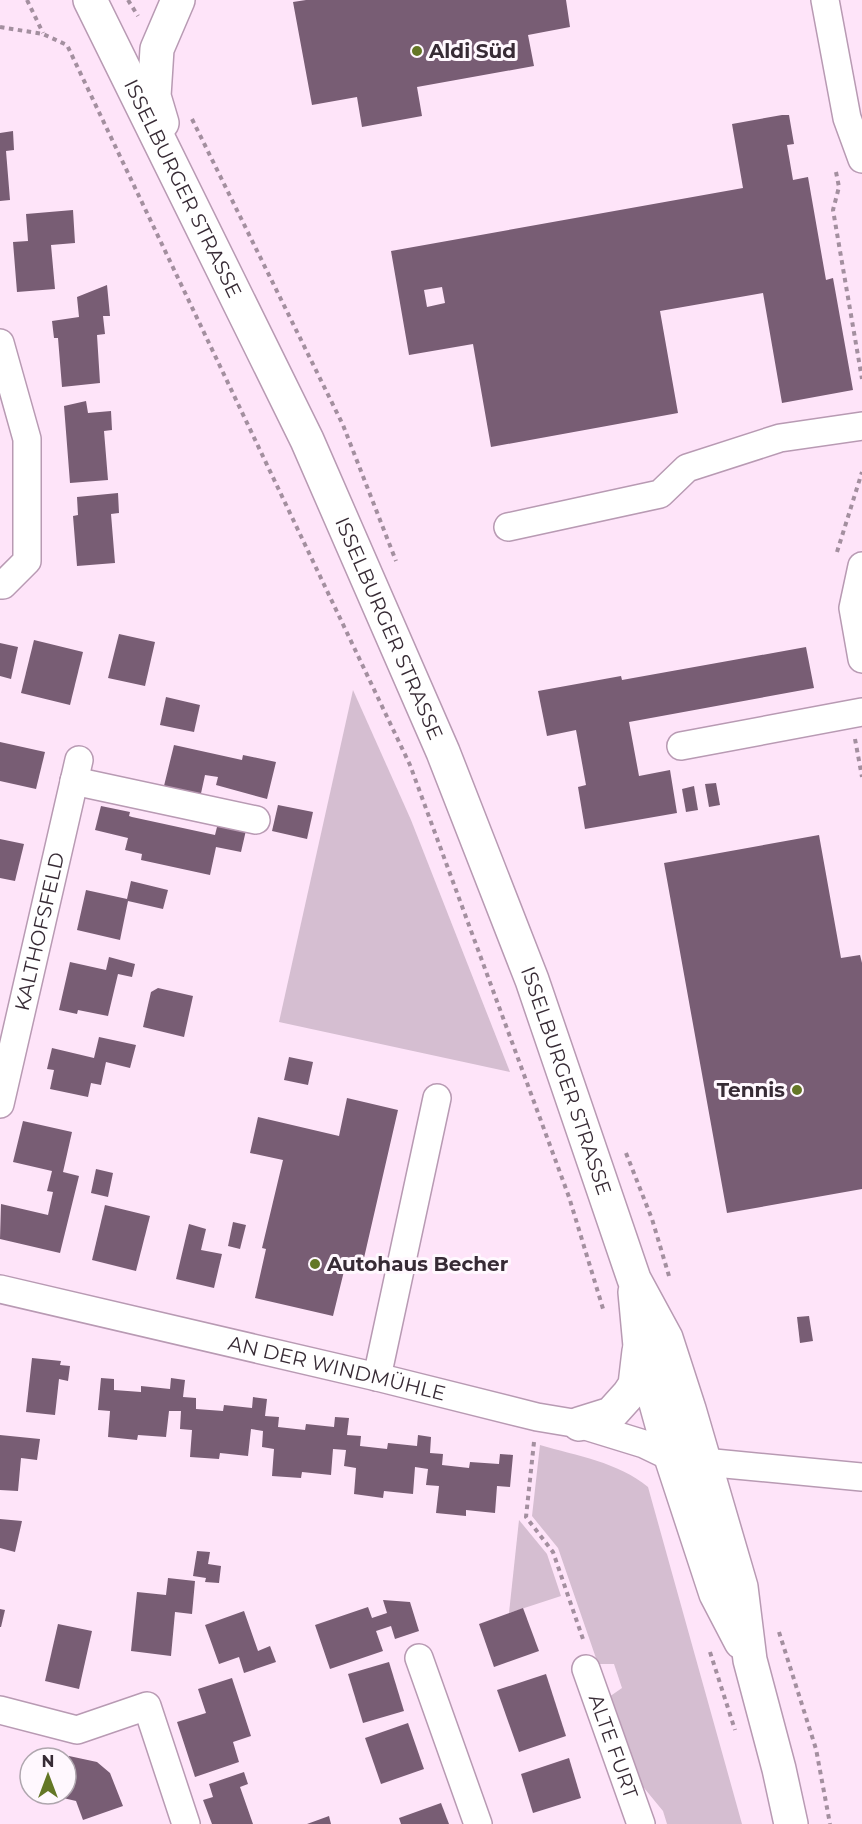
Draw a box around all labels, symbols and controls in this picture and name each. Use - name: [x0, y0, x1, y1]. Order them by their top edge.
- place label: Aldi Süd: [428, 39, 516, 63]
- marker: Aldi Süd: [410, 44, 424, 58]
- street label: ISSELBURGER STRASSE: [119, 75, 247, 301]
- street label: ISSELBURGER STRASSE: [330, 513, 448, 743]
- street label: KALTHOFSFELD: [10, 850, 69, 1013]
- street label: ISSELBURGER STRASSE: [516, 963, 616, 1198]
- place label: Tennis: [717, 1078, 785, 1102]
- marker: Tennis: [790, 1083, 804, 1097]
- place label: Autohaus Becher: [326, 1252, 509, 1276]
- marker: Autohaus Becher: [308, 1257, 322, 1271]
- street label: AN DER WINDMÜHLE: [226, 1331, 448, 1406]
- street label: ALTE FURT: [584, 1691, 643, 1802]
- north arrow: [18, 1746, 78, 1806]
- text: N: [42, 1752, 54, 1771]

